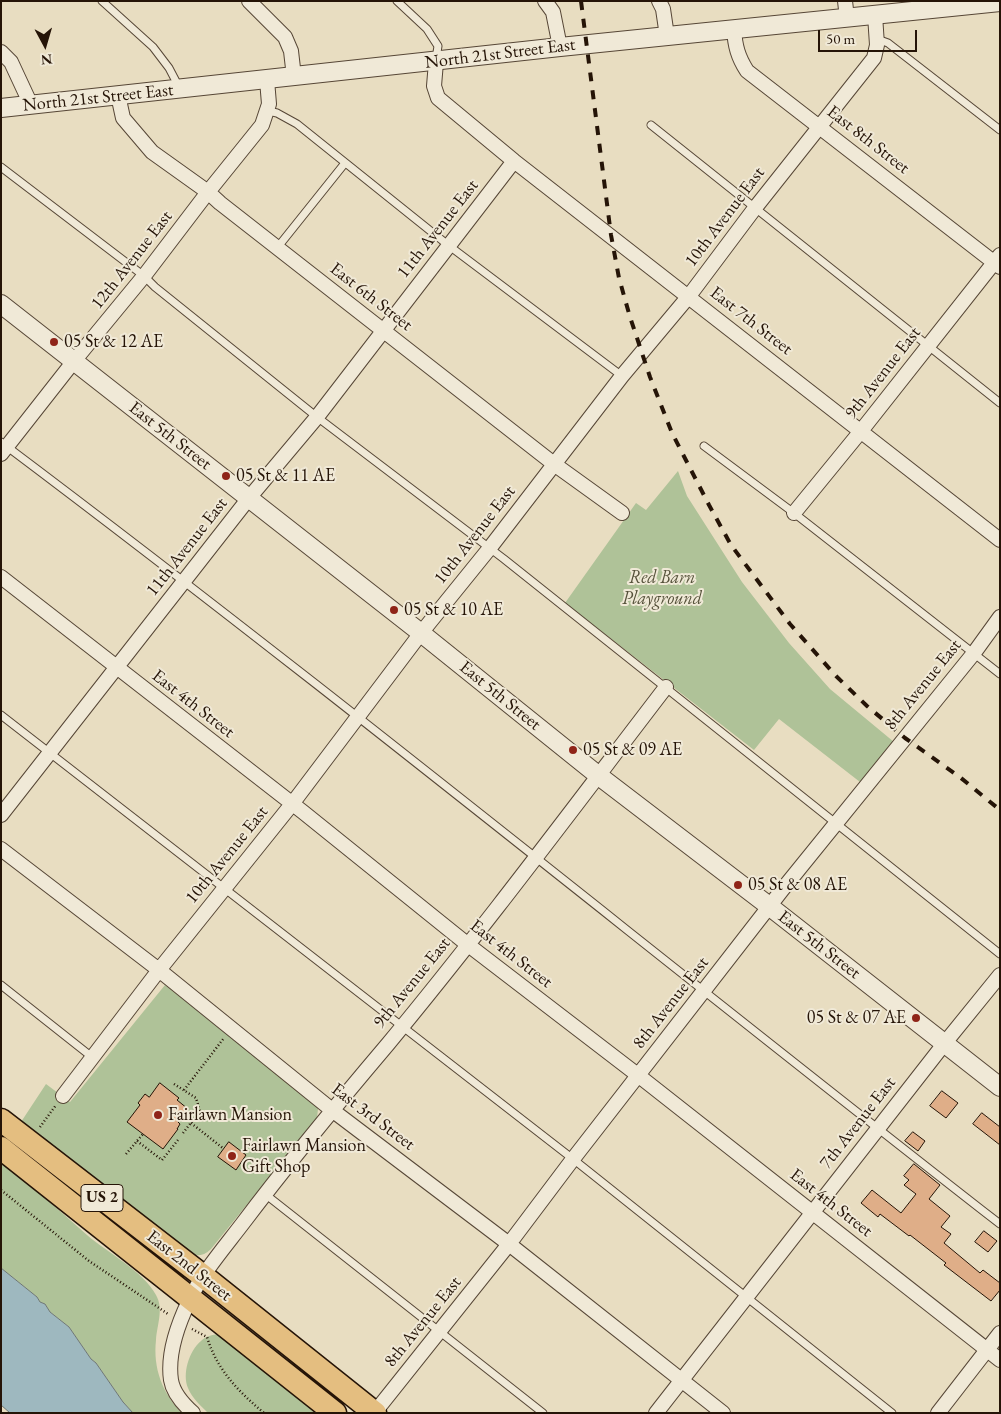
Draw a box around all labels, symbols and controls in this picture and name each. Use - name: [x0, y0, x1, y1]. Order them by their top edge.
- north arrow: [20, 20, 70, 70]
- scale bar: [821, 20, 920, 52]
- text: 50 m: [826, 29, 855, 48]
- street label: North 21st Street East: [423, 34, 577, 74]
- text: N: [40, 50, 53, 69]
- street label: North 21st Street East: [22, 79, 174, 117]
- street label: East 8th Street: [822, 101, 914, 179]
- street label: 10th Avenue East: [680, 163, 770, 271]
- street label: 11th Avenue East: [393, 175, 483, 283]
- street label: 12th Avenue East: [87, 206, 177, 314]
- street label: East 6th Street: [325, 258, 417, 336]
- street label: East 7th Street: [705, 282, 797, 360]
- street label: 9th Avenue East: [840, 323, 926, 423]
- place label: 05 St & 12 AE: [64, 331, 163, 353]
- marker: 05 St & 12 AE: [48, 336, 60, 348]
- street label: East 5th Street: [124, 397, 216, 475]
- place label: 05 St & 11 AE: [236, 465, 335, 487]
- marker: 05 St & 11 AE: [220, 470, 232, 482]
- street label: 10th Avenue East: [430, 481, 520, 589]
- street label: 11th Avenue East: [142, 493, 232, 601]
- park label: Red Barn Playground: [622, 567, 702, 610]
- place label: 05 St & 10 AE: [404, 599, 503, 621]
- marker: 05 St & 10 AE: [388, 604, 400, 616]
- street label: 8th Avenue East: [880, 635, 966, 735]
- street label: East 5th Street: [455, 657, 545, 735]
- street label: East 4th Street: [147, 665, 239, 743]
- place label: 05 St & 09 AE: [583, 739, 682, 761]
- marker: 05 St & 09 AE: [567, 744, 579, 756]
- street label: 10th Avenue East: [181, 802, 273, 908]
- place label: 05 St & 08 AE: [748, 874, 847, 896]
- marker: 05 St & 08 AE: [732, 879, 744, 891]
- street label: East 5th Street: [773, 906, 865, 984]
- street label: East 4th Street: [465, 915, 557, 993]
- street label: 9th Avenue East: [369, 933, 455, 1033]
- street label: 8th Avenue East: [628, 953, 714, 1053]
- place label: 05 St & 07 AE: [807, 1007, 906, 1029]
- marker: 05 St & 07 AE: [910, 1012, 922, 1024]
- street label: 7th Avenue East: [815, 1073, 901, 1173]
- street label: East 3rd Street: [327, 1079, 419, 1155]
- place label: Fairlawn Mansion: [168, 1104, 292, 1126]
- marker: Fairlawn Mansion: [152, 1109, 164, 1121]
- place label: Fairlawn Mansion Gift Shop: [242, 1135, 366, 1178]
- marker: Fairlawn Mansion Gift Shop: [226, 1150, 238, 1162]
- street label: East 4th Street: [785, 1164, 877, 1242]
- road number: US 2: [81, 1184, 123, 1212]
- street label: East 2nd Street: [142, 1226, 236, 1306]
- street label: 8th Avenue East: [380, 1272, 466, 1372]

